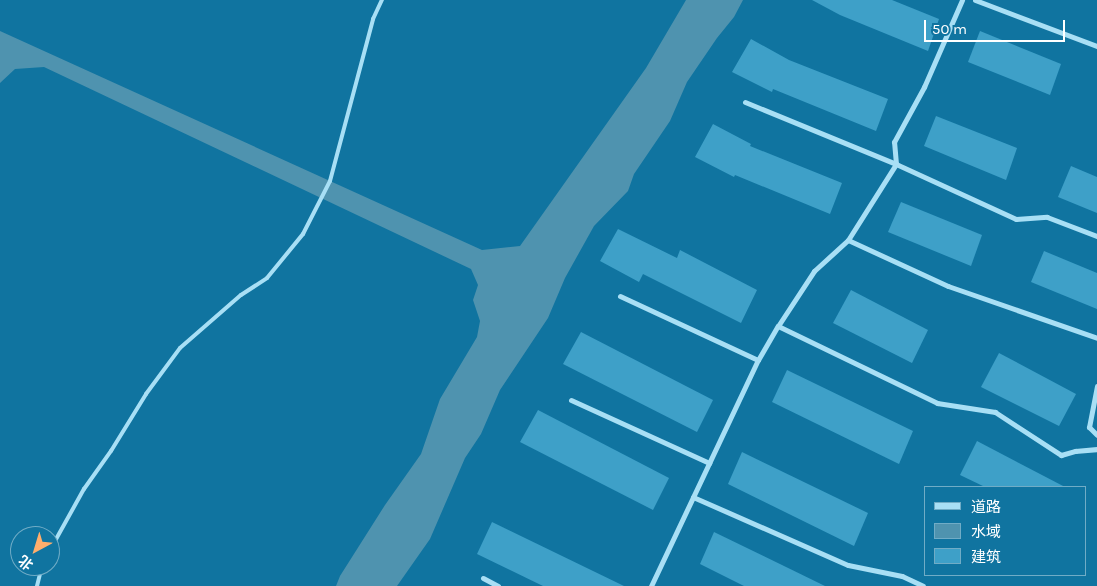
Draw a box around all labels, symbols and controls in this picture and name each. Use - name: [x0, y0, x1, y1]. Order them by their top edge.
- scale bar: [927, 10, 1068, 42]
- text: 50 m: [932, 20, 967, 38]
- legend: [924, 486, 1087, 576]
- text: 道路: [971, 498, 1001, 516]
- text: 水域: [971, 523, 1001, 541]
- north arrow: [10, 526, 60, 576]
- text: 建筑: [971, 548, 1001, 566]
- text: 北: [15, 551, 37, 573]

